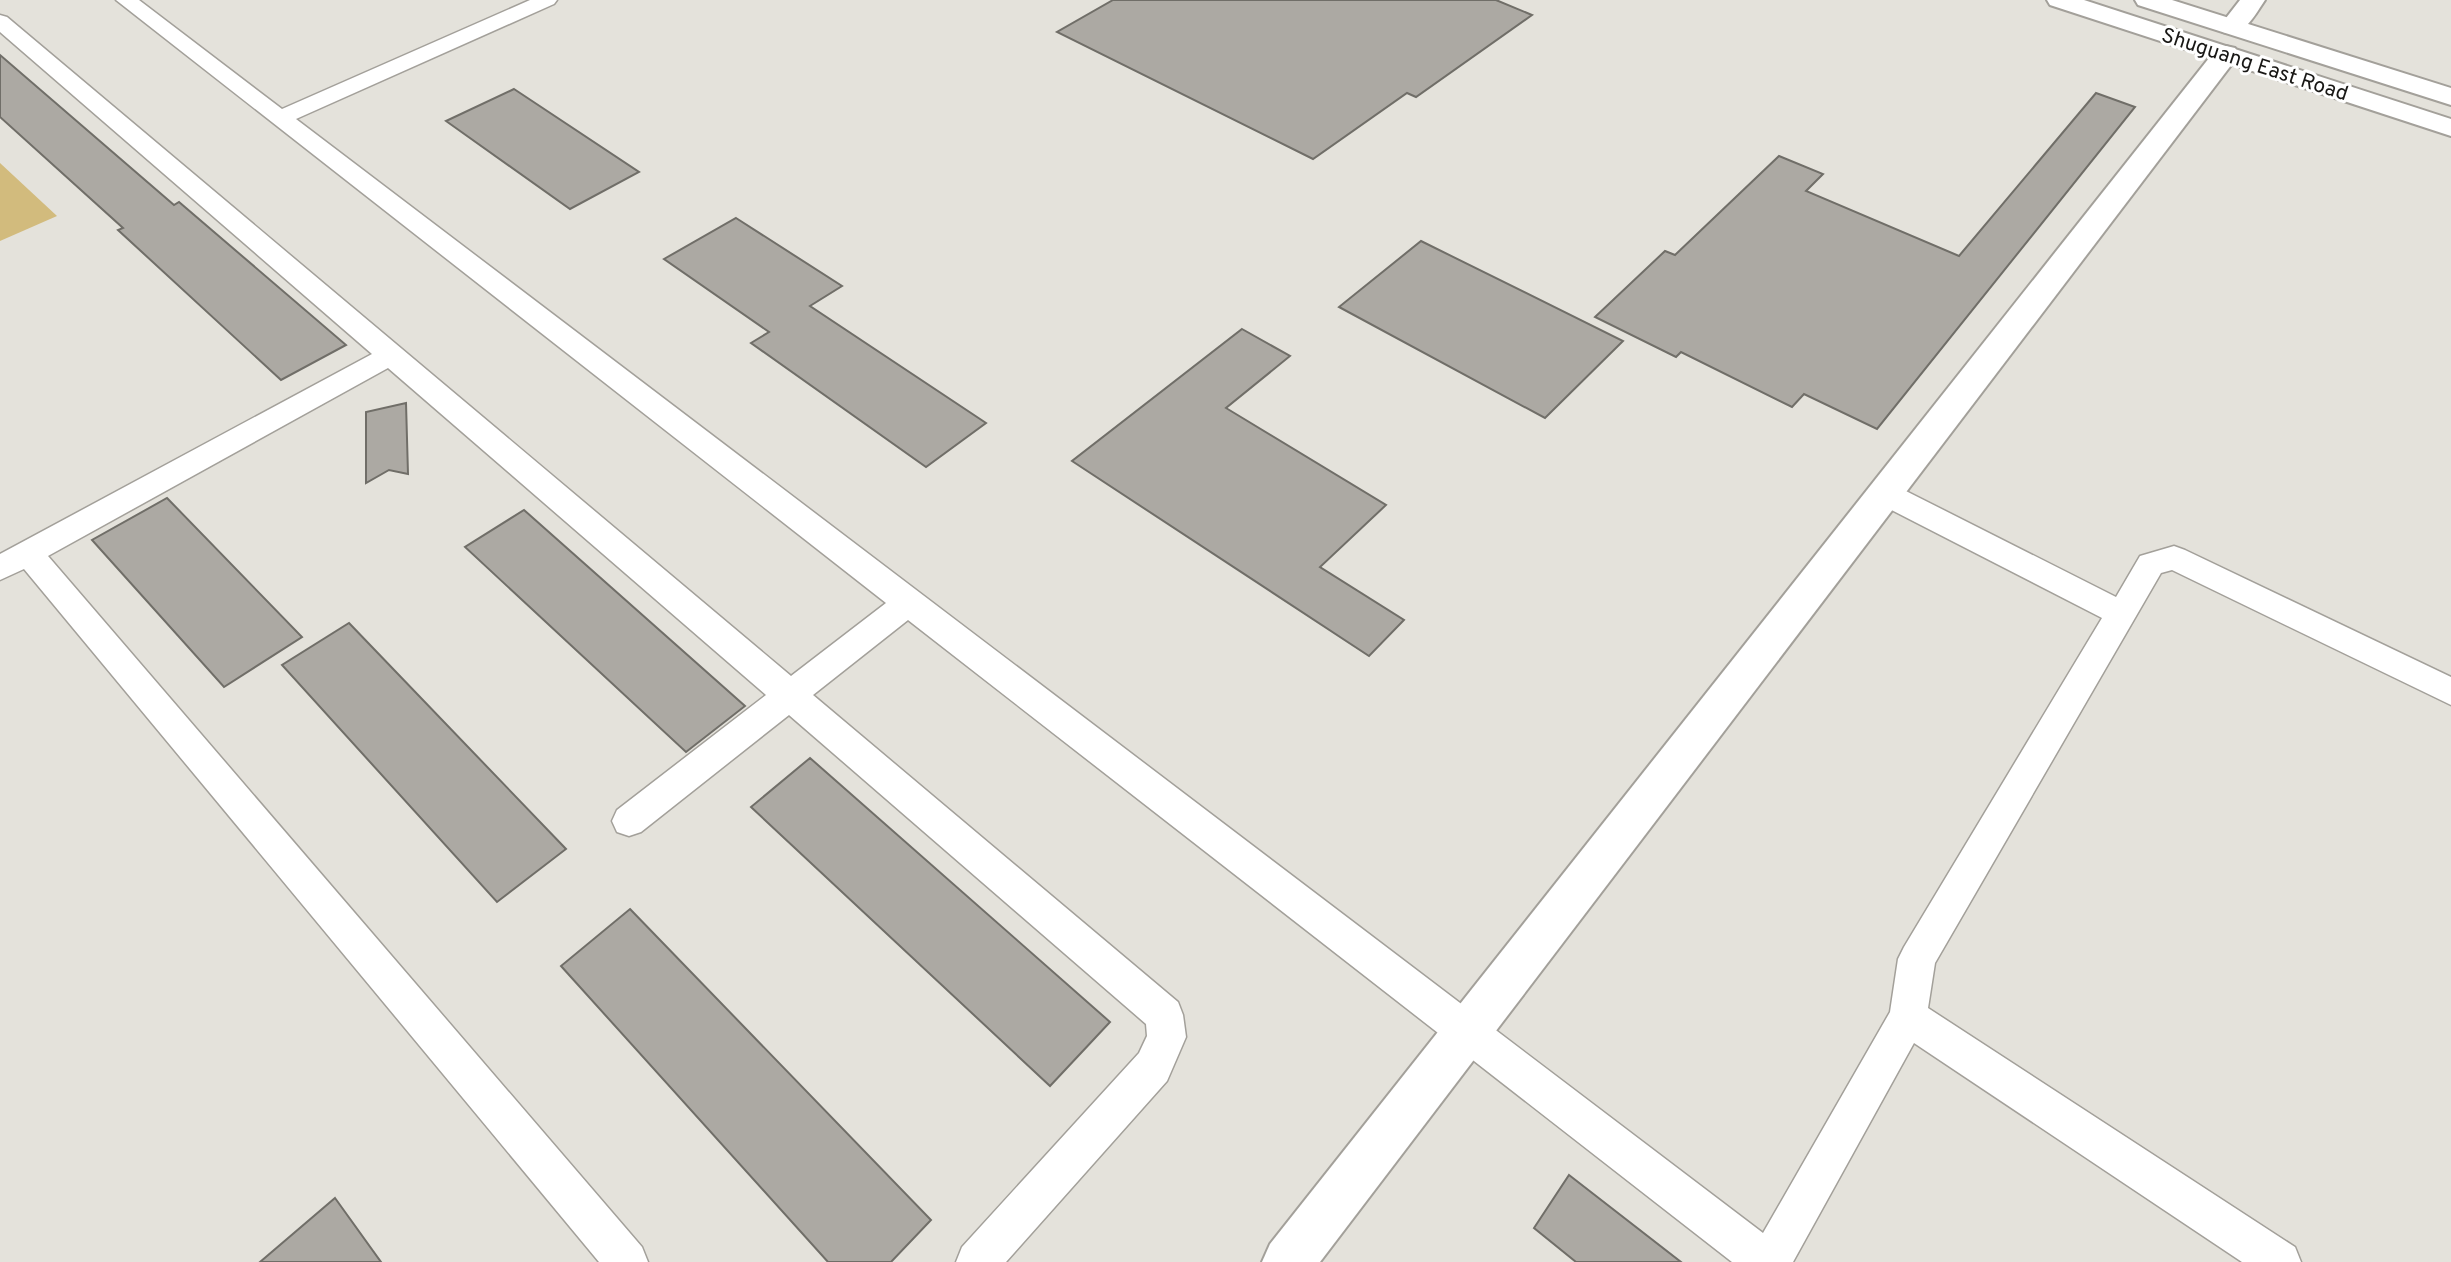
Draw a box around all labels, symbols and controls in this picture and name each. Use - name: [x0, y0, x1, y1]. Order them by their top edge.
- street label: Shuguang East Road: [2158, 22, 2351, 108]

